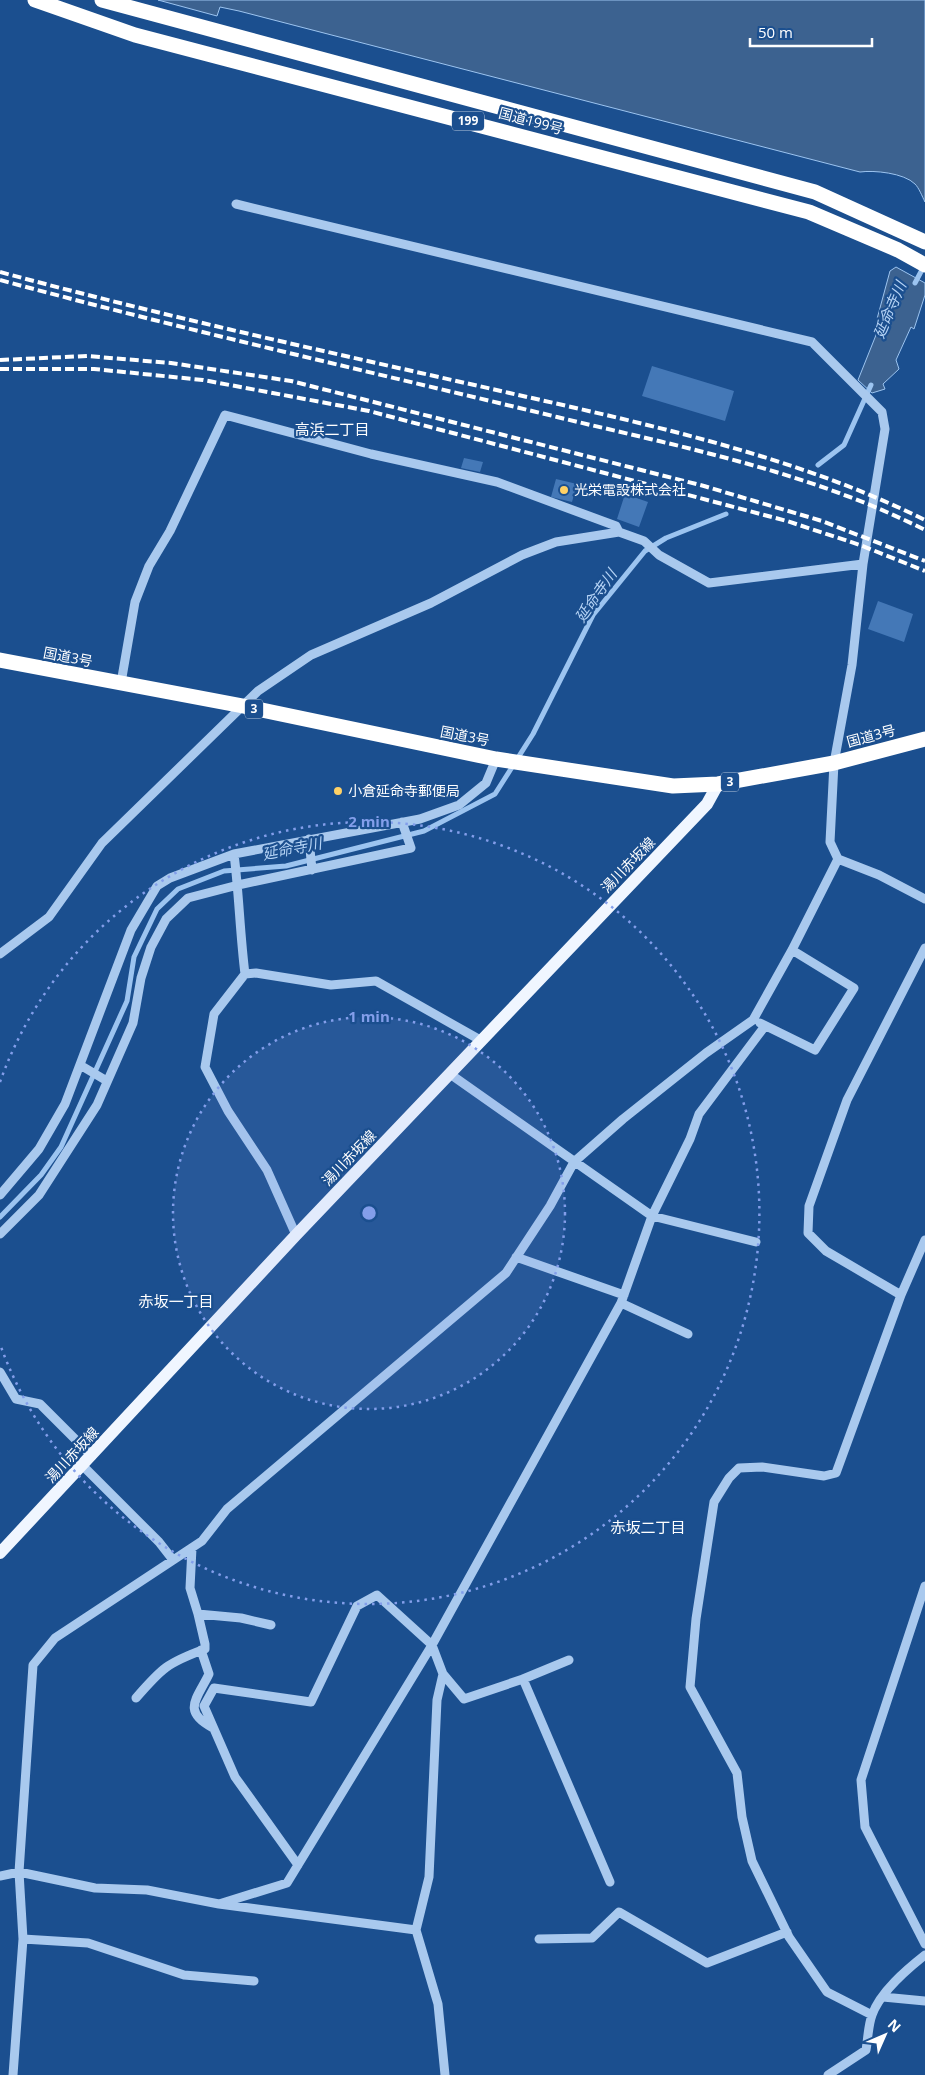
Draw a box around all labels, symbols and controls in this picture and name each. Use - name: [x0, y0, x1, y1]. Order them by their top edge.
- scale bar: [750, 15, 872, 47]
- text: 50 m: [758, 22, 793, 42]
- street label: 国道199号: [497, 103, 565, 138]
- road number: 199: [452, 112, 484, 130]
- water label: 延命寺川: [868, 276, 911, 341]
- district label: 高浜二丁目: [294, 419, 370, 439]
- place label: 光栄電設株式会社: [574, 480, 686, 499]
- marker: 光栄電設株式会社: [558, 484, 570, 496]
- water label: 延命寺川: [570, 563, 622, 626]
- street label: 国道3号: [42, 642, 94, 671]
- road number: 3: [245, 700, 263, 719]
- street label: 国道3号: [844, 720, 897, 751]
- street label: 国道3号: [439, 721, 491, 750]
- road number: 3: [721, 772, 739, 792]
- place label: 小倉延命寺郵便局: [348, 781, 460, 800]
- marker: 小倉延命寺郵便局: [332, 785, 344, 797]
- text: 2 min: [348, 811, 390, 831]
- water label: 延命寺川: [260, 832, 325, 864]
- street label: 湯川赤坂線: [596, 833, 659, 896]
- text: 1 min: [348, 1006, 390, 1026]
- street label: 湯川赤坂線: [317, 1126, 380, 1189]
- centre of rings: [360, 1204, 378, 1222]
- district label: 赤坂一丁目: [138, 1291, 214, 1311]
- street label: 湯川赤坂線: [41, 1423, 102, 1487]
- district label: 赤坂二丁目: [610, 1517, 686, 1537]
- north arrow: [860, 2010, 910, 2060]
- text: N: [884, 2015, 905, 2036]

